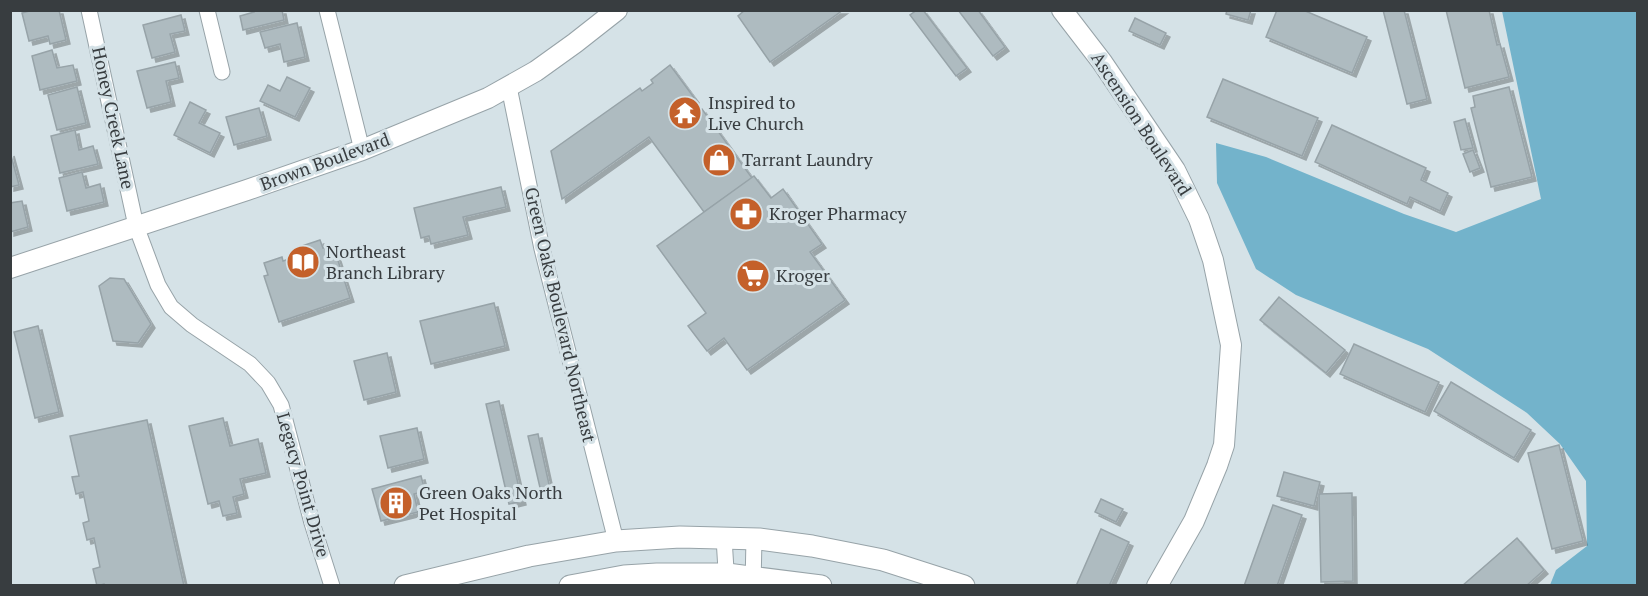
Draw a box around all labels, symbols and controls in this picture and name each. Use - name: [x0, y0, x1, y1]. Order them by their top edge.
- street label: Honey Creek Lane: [87, 44, 141, 191]
- street label: Ascension Boulevard: [1086, 47, 1197, 200]
- place label: Inspired to Live Church: [708, 90, 804, 135]
- temple icon: Inspired to Live Church: [667, 95, 703, 131]
- street label: Brown Boulevard: [256, 126, 393, 196]
- shop icon: Tarrant Laundry: [701, 142, 737, 178]
- place label: Tarrant Laundry: [742, 147, 874, 171]
- street label: Green Oaks Boulevard Northeast: [520, 185, 602, 445]
- pharmacy icon: Kroger Pharmacy: [728, 196, 764, 232]
- place label: Kroger Pharmacy: [769, 201, 908, 225]
- place label: Northeast Branch Library: [326, 239, 445, 284]
- library icon: Northeast Branch Library: [285, 244, 321, 280]
- supermarket icon: Kroger: [735, 258, 771, 294]
- place label: Kroger: [776, 263, 830, 287]
- street label: Legacy Point Drive: [272, 410, 336, 560]
- place label: Green Oaks North Pet Hospital: [419, 480, 563, 525]
- building icon: Green Oaks North Pet Hospital: [378, 485, 414, 521]

